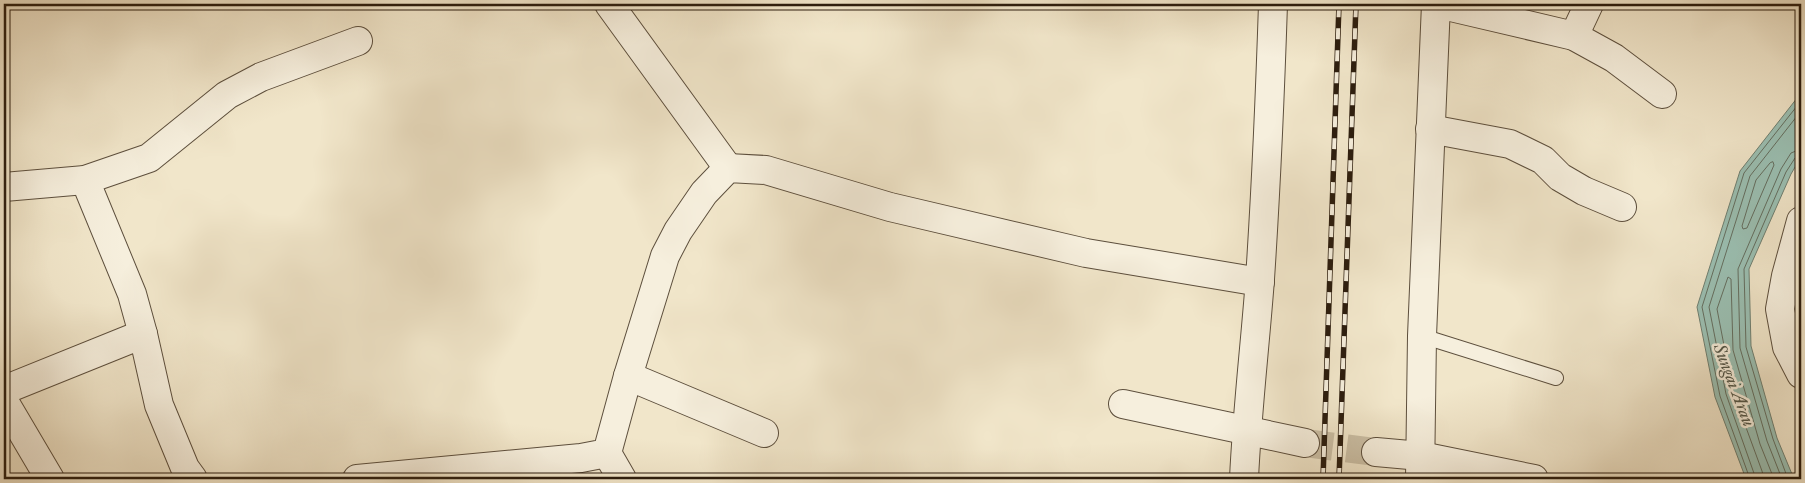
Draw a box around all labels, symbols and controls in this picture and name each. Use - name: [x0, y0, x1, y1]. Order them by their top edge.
- water label: Sungai Arau: [1707, 339, 1760, 430]

